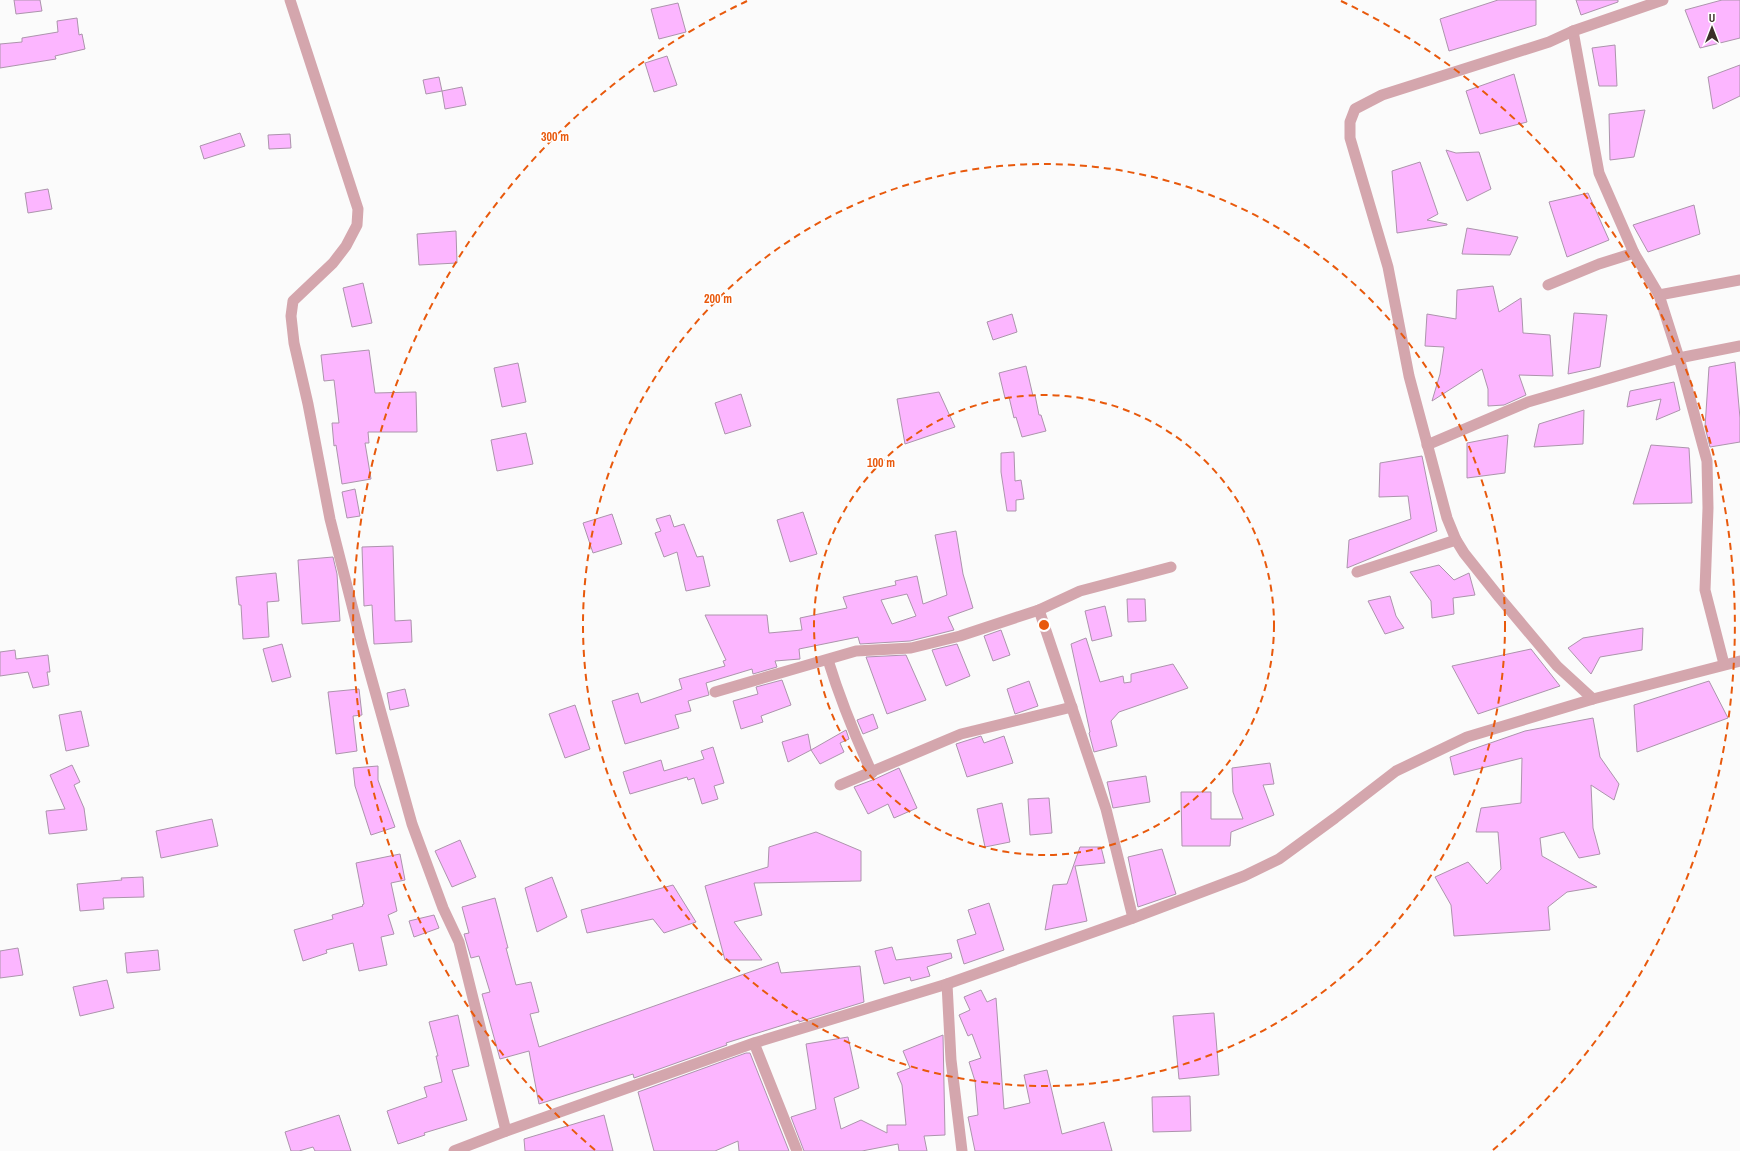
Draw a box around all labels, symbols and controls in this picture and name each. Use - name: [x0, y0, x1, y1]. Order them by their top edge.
- north arrow: [1692, 8, 1732, 48]
- text: U: [1709, 11, 1715, 25]
- text: 300 m: [541, 129, 569, 145]
- text: 200 m: [704, 291, 732, 307]
- text: 100 m: [867, 455, 895, 471]
- centre of rings: [1037, 618, 1051, 632]

